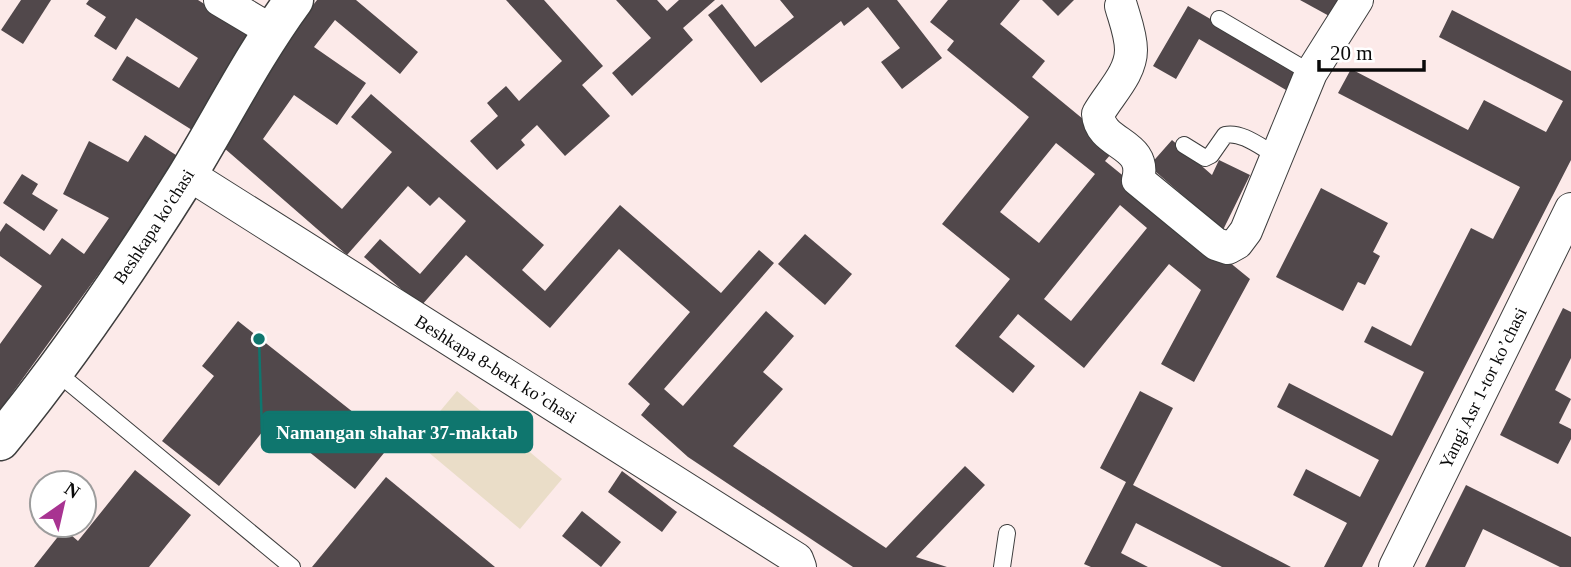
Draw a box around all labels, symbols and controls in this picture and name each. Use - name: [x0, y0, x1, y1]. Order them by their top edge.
- scale bar: [1319, 28, 1424, 72]
- text: 20 m: [1330, 41, 1373, 65]
- street label: Beshkapa ko'chasi: [109, 166, 198, 288]
- street label: Yangi Asr 1-tor koʼchasi: [1435, 304, 1531, 472]
- street label: Beshkapa 8-berk koʼchasi: [411, 311, 581, 427]
- callout: Namangan shahar 37-maktab: [262, 412, 532, 452]
- text: Namangan shahar 37-maktab: [276, 422, 518, 443]
- north arrow: [28, 469, 98, 539]
- text: N: [61, 478, 84, 503]

